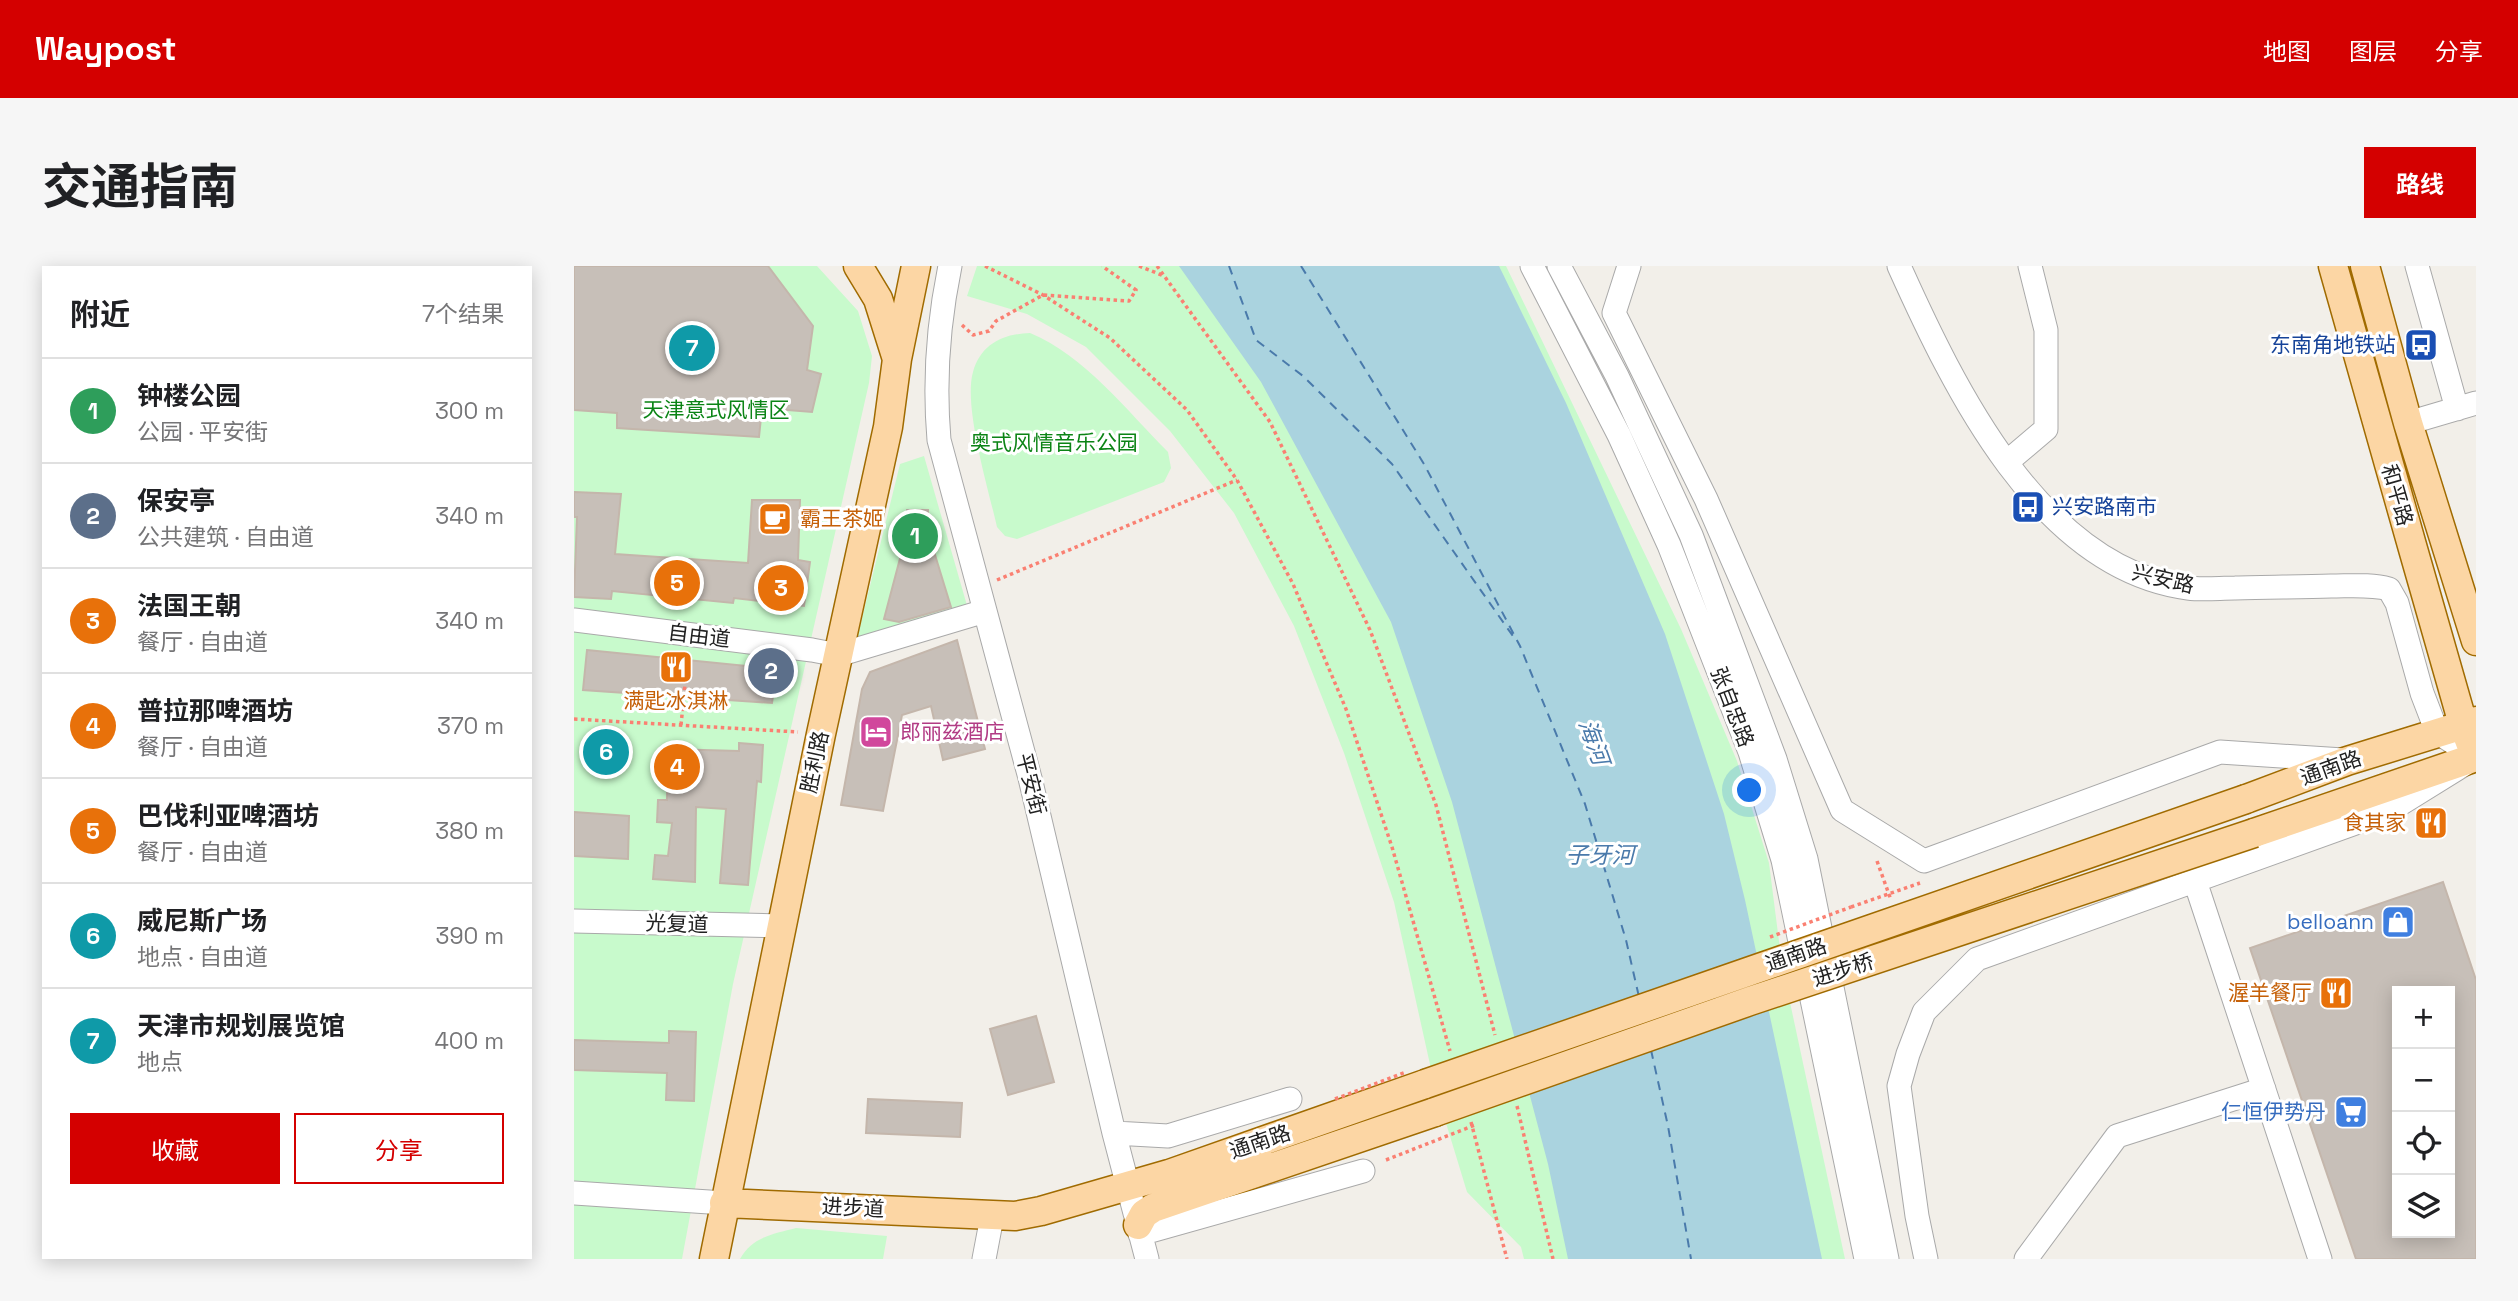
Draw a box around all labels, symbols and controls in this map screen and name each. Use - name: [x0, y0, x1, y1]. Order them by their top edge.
- text: Waypost: [35, 28, 177, 70]
- text: 地图: [2263, 36, 2311, 67]
- text: 图层: [2349, 36, 2397, 67]
- text: 分享: [2435, 36, 2483, 67]
- button: 路线: [2364, 147, 2476, 218]
- text: 交通指南: [42, 156, 238, 218]
- text: 附近: [70, 295, 130, 334]
- text: 7个结果: [422, 299, 504, 329]
- pin: 7: [669, 322, 715, 374]
- bus stop icon: 东南角地铁站: [2402, 326, 2440, 364]
- place label: 东南角地铁站: [2270, 331, 2396, 358]
- text: 钟楼公园: [137, 379, 241, 413]
- text: 1: [88, 396, 98, 426]
- text: 300 m: [435, 396, 504, 426]
- park label: 天津意式风情区: [643, 396, 790, 423]
- text: 公园 · 平安街: [137, 417, 268, 447]
- park label: 奥式风情音乐公园: [970, 429, 1138, 456]
- street label: 和平路: [2376, 461, 2419, 529]
- text: 保安亭: [137, 484, 215, 518]
- bus stop icon: 兴安路南市: [2009, 488, 2047, 526]
- place label: 兴安路南市: [2052, 493, 2157, 520]
- cafe icon: 霸王茶姬: [756, 500, 794, 538]
- text: 2: [86, 501, 100, 531]
- text: 340 m: [435, 501, 504, 531]
- place label: 霸王茶姬: [800, 505, 884, 532]
- pin: 1: [892, 510, 938, 562]
- text: 公共建筑 · 自由道: [137, 522, 314, 552]
- pin: 5: [654, 557, 700, 609]
- street label: 兴安路: [2129, 558, 2197, 599]
- pin: 3: [758, 562, 804, 614]
- text: 法国王朝: [137, 589, 241, 623]
- text: 3: [86, 606, 100, 636]
- text: 340 m: [435, 606, 504, 636]
- street label: 自由道: [666, 618, 732, 653]
- text: 餐厅 · 自由道: [137, 627, 268, 657]
- pin: 2: [748, 645, 794, 697]
- restaurant icon: 满匙冰淇淋: [657, 648, 695, 686]
- street label: 张自忠路: [1705, 663, 1760, 751]
- place label: 满匙冰淇淋: [624, 687, 729, 714]
- text: 普拉那啤酒坊: [137, 694, 293, 728]
- text: 4: [86, 711, 100, 741]
- text: 370 m: [437, 711, 504, 741]
- hotel icon: 郎丽兹酒店: [857, 713, 895, 751]
- water label: 海河: [1572, 715, 1617, 773]
- place label: 郎丽兹酒店: [900, 718, 1005, 745]
- pin: 6: [583, 726, 629, 778]
- street label: 胜利路: [795, 728, 834, 796]
- text: 餐厅 · 自由道: [137, 732, 268, 762]
- pin: 4: [654, 741, 700, 793]
- street label: 通南路: [2297, 744, 2365, 791]
- street label: 平安街: [1011, 750, 1052, 818]
- your location: [1732, 773, 1766, 807]
- text: 巴伐利亚啤酒坊: [137, 799, 319, 833]
- restaurant icon: 食其家: [2412, 804, 2450, 842]
- place label: 食其家: [2343, 809, 2406, 836]
- text: 5: [86, 816, 100, 846]
- text: 380 m: [435, 816, 504, 846]
- text: 餐厅 · 自由道: [137, 837, 268, 867]
- water label: 子牙河: [1566, 840, 1639, 870]
- shop icon: belloann: [2379, 903, 2417, 941]
- text: 威尼斯广场: [137, 904, 267, 938]
- place label: belloann: [2287, 908, 2374, 935]
- street label: 光复道: [645, 909, 709, 938]
- text: 6: [86, 921, 100, 951]
- text: 390 m: [436, 921, 504, 951]
- street label: 通南路: [1762, 932, 1830, 978]
- text: 地点 · 自由道: [137, 942, 268, 972]
- street label: 进步桥: [1809, 947, 1877, 992]
- restaurant icon: 渥羊餐厅: [2317, 974, 2355, 1012]
- place label: 渥羊餐厅: [2228, 979, 2312, 1006]
- map controls: [2392, 986, 2455, 1238]
- button: +: [2392, 986, 2455, 1049]
- text: 天津市规划展览馆: [137, 1009, 345, 1043]
- text: 7: [87, 1026, 99, 1056]
- text: 400 m: [434, 1026, 504, 1056]
- text: 地点: [137, 1047, 183, 1077]
- button: −: [2392, 1049, 2455, 1112]
- supermarket icon: 仁恒伊势丹: [2332, 1093, 2370, 1131]
- place label: 仁恒伊势丹: [2221, 1098, 2326, 1125]
- button: locate: [2392, 1112, 2455, 1175]
- button: 收藏: [70, 1113, 280, 1184]
- button: 分享: [294, 1113, 504, 1184]
- street label: 通南路: [1226, 1119, 1294, 1165]
- button: layers: [2392, 1175, 2455, 1238]
- street label: 进步道: [821, 1192, 885, 1223]

